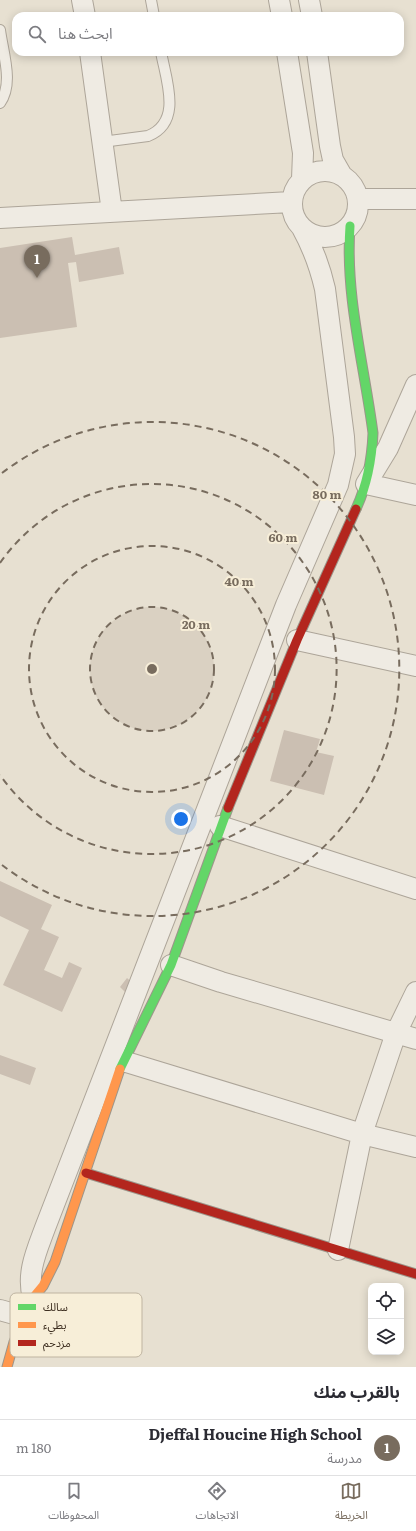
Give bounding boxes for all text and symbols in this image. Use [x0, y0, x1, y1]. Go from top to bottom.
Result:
search box [12, 12, 404, 56]
text: ابحث هنا [58, 21, 113, 44]
icon: search [26, 23, 48, 45]
pin: 1 [24, 245, 50, 278]
text: 80 m [313, 485, 341, 503]
text: 60 m [269, 528, 297, 546]
text: 40 m [225, 572, 254, 590]
text: 20 m [182, 615, 210, 633]
centre of rings [145, 662, 159, 676]
your location [171, 809, 191, 829]
map controls [368, 1283, 404, 1355]
button: locate [368, 1283, 404, 1319]
legend [10, 1293, 142, 1357]
text: سالك [43, 1298, 68, 1314]
text: بطيء [43, 1316, 66, 1335]
button: layers [368, 1319, 404, 1355]
text: مزدحم [43, 1334, 71, 1352]
text: بالقرب منك [314, 1378, 400, 1403]
text: Djeffal Houcine High School [148, 1422, 362, 1445]
text: 180 m [16, 1438, 51, 1457]
text: 1 [384, 1438, 390, 1457]
text: مدرسة [327, 1448, 362, 1467]
tab: المحفوظات [48, 1480, 99, 1527]
tab: الاتجاهات [196, 1480, 239, 1527]
tab: الخريطة [335, 1480, 368, 1527]

